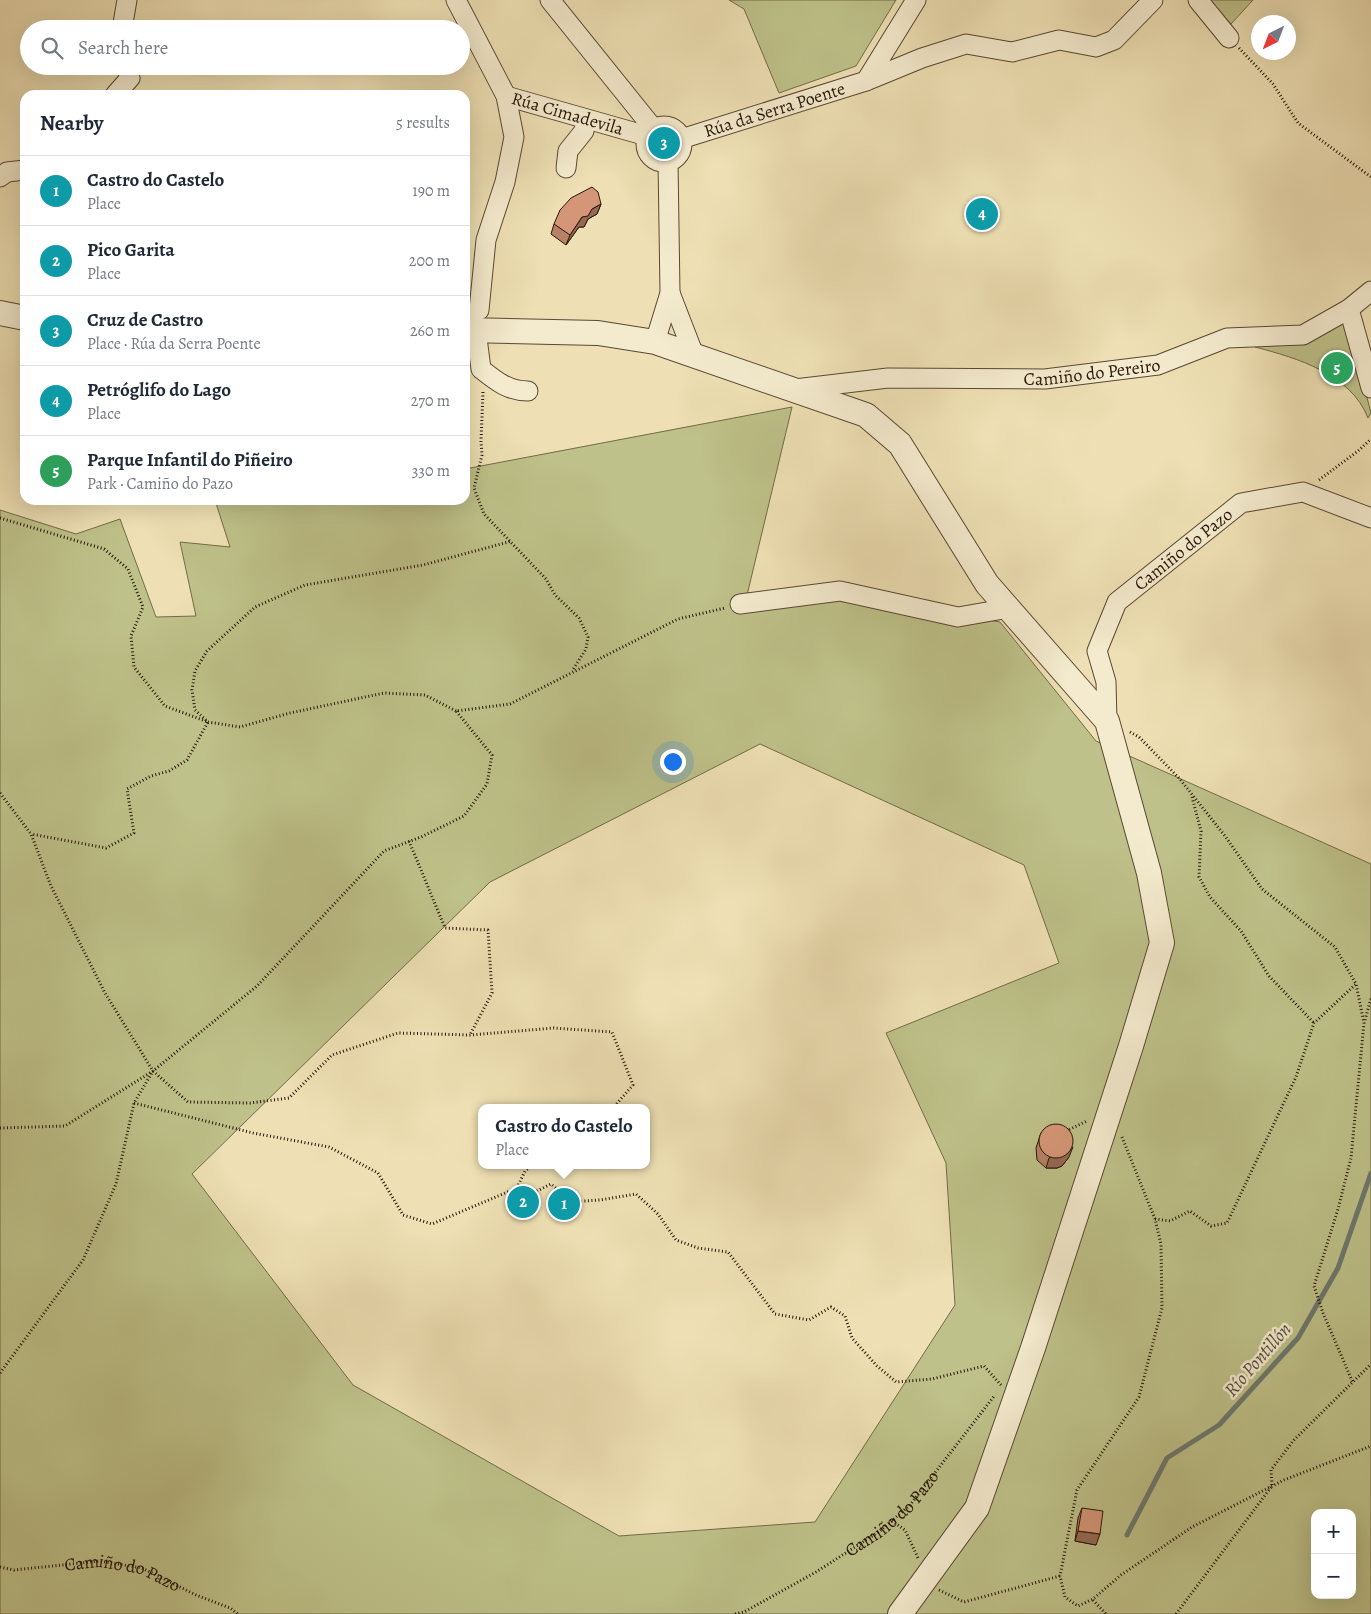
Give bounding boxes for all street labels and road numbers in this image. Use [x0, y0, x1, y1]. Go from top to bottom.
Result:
street label: Rúa da Serra Poente [701, 76, 848, 143]
street label: Rúa Cimadevila [509, 86, 627, 141]
street label: Camiño do Pereiro [1024, 353, 1162, 391]
street label: Camiño do Pazo [1129, 502, 1238, 596]
street label: Camiño do Pazo [840, 1465, 944, 1562]
street label: Camiño do Pazo [63, 1549, 185, 1597]

